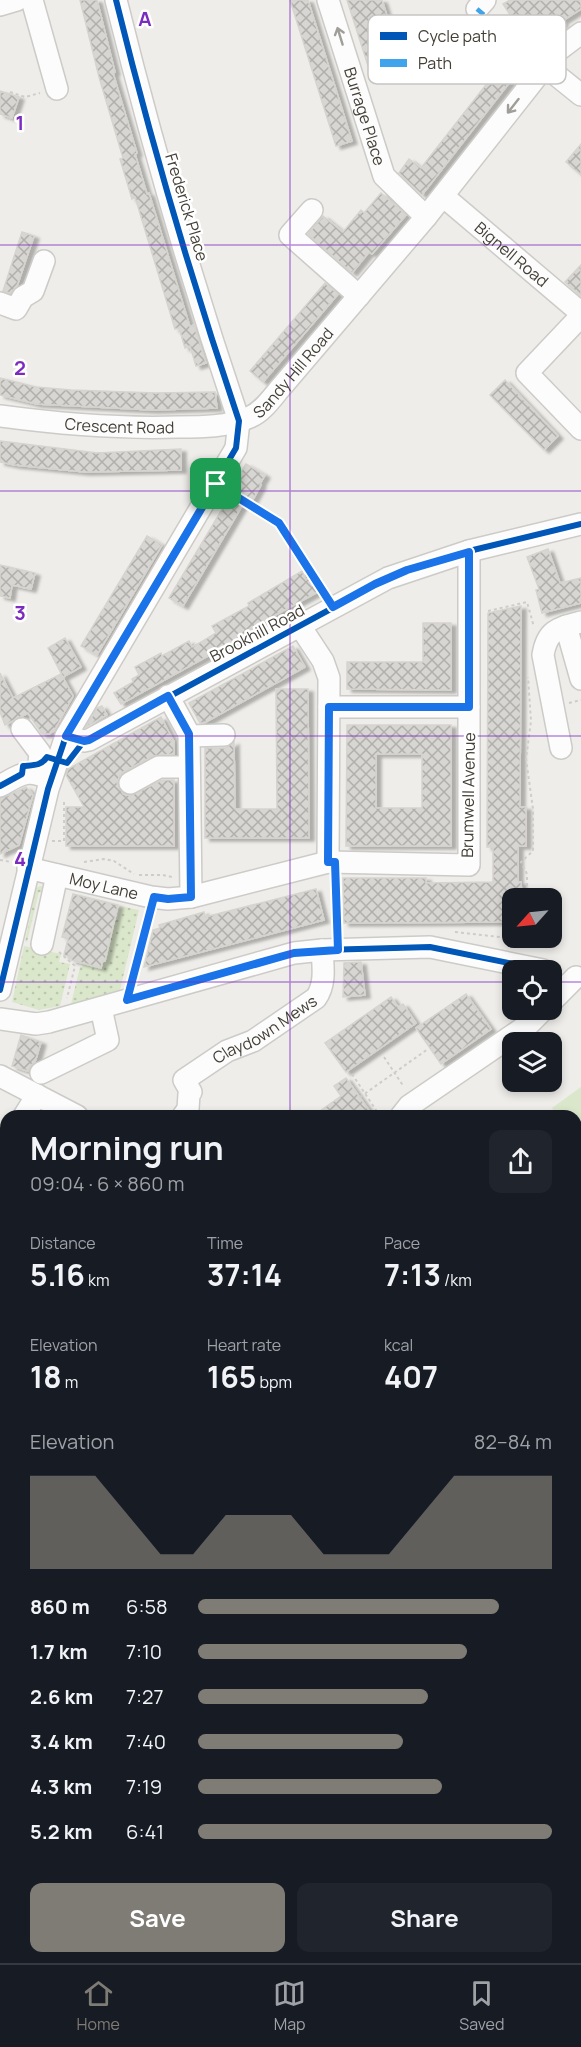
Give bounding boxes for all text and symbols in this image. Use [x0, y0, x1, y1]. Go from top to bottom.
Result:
text: A [138, 5, 152, 32]
legend [368, 15, 566, 84]
text: Cycle path [418, 25, 497, 47]
one-way arrow [333, 27, 344, 46]
text: Path [418, 52, 452, 74]
street label: Burrage Place [339, 64, 391, 168]
one-way arrow [507, 98, 519, 114]
text: 1 [16, 109, 24, 136]
street label: Frederick Place [160, 150, 214, 264]
street label: Bignell Road [470, 217, 553, 292]
street label: Sandy Hill Road [248, 323, 338, 423]
text: 2 [14, 354, 26, 381]
street label: Crescent Road [64, 412, 174, 438]
pin [190, 458, 241, 509]
icon: arrive [199, 467, 232, 500]
text: 3 [14, 599, 26, 626]
street label: Brookhill Road [206, 599, 308, 667]
street label: Brumwell Avenue [456, 732, 480, 858]
text: 4 [14, 845, 26, 872]
street label: Moy Lane [67, 867, 141, 905]
north arrow [502, 888, 562, 948]
map controls [502, 888, 562, 1092]
button: locate [502, 960, 562, 1020]
street label: Claydown Mews [208, 990, 321, 1069]
button: layers [502, 1032, 562, 1092]
text: Morning run [30, 1125, 224, 1170]
button: share [489, 1130, 552, 1193]
text: 09:04 · 6 × 860 m [30, 1170, 184, 1197]
text: Distance [30, 1232, 96, 1254]
text: Time [207, 1232, 243, 1254]
text: Pace [384, 1232, 420, 1254]
text: 5.16 [30, 1254, 85, 1295]
text: 37:14 [207, 1254, 282, 1295]
text: 7:13 [384, 1254, 441, 1295]
text: km [85, 1269, 110, 1291]
text: /km [441, 1269, 472, 1291]
text: Elevation [30, 1334, 98, 1356]
text: Heart rate [207, 1334, 281, 1356]
text: kcal [384, 1334, 413, 1356]
text: 18 [30, 1356, 62, 1397]
text: 165 [207, 1356, 256, 1397]
text: 407 [384, 1356, 438, 1397]
text: m [62, 1371, 78, 1393]
text: bpm [256, 1371, 292, 1393]
text: Elevation [30, 1428, 114, 1455]
text: 82–84 m [474, 1428, 552, 1455]
text: 860 m [30, 1593, 90, 1620]
text: 6:58 [126, 1593, 168, 1620]
text: 1.7 km [30, 1638, 87, 1665]
text: 7:10 [126, 1638, 162, 1665]
text: 2.6 km [30, 1683, 93, 1710]
text: 7:27 [126, 1683, 163, 1710]
text: 3.4 km [30, 1728, 93, 1755]
text: 7:40 [126, 1728, 166, 1755]
text: 4.3 km [30, 1773, 92, 1800]
text: 7:19 [126, 1773, 162, 1800]
text: 5.2 km [30, 1818, 92, 1845]
text: 6:41 [126, 1818, 164, 1845]
button: Save [30, 1883, 285, 1952]
button: Share [297, 1883, 552, 1952]
tab: Home [77, 1977, 120, 2035]
tab: Map [273, 1977, 306, 2035]
tab: Saved [459, 1977, 504, 2035]

